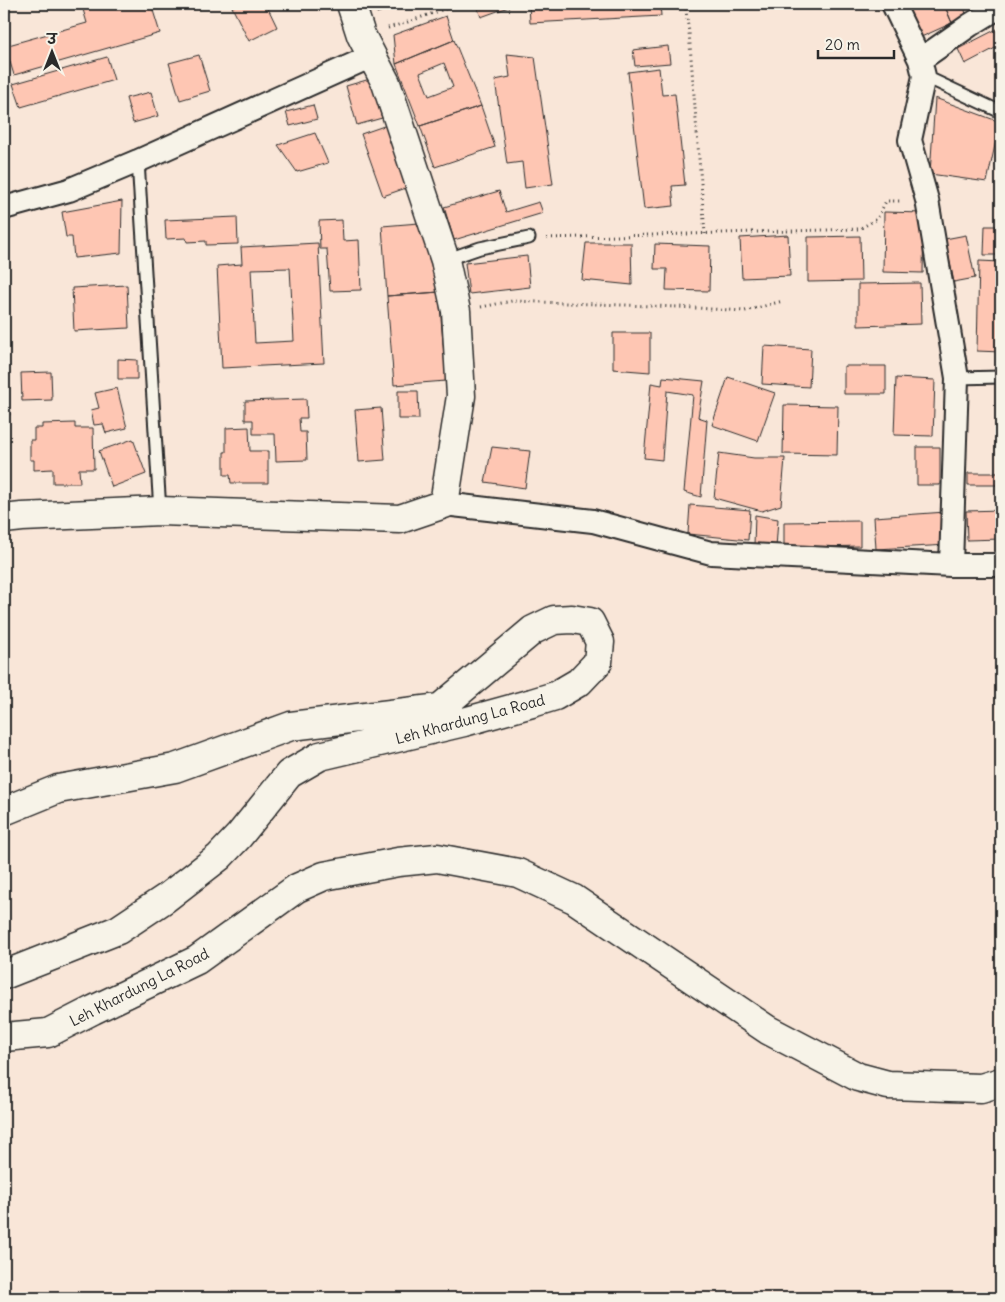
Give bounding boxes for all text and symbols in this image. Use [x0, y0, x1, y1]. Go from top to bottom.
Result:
north arrow [28, 28, 78, 78]
scale bar [818, 28, 894, 60]
text: उ [45, 30, 58, 48]
text: 20 m [825, 35, 860, 54]
street label: Leh Khardung La Road [393, 690, 547, 748]
street label: Leh Khardung La Road [66, 943, 212, 1030]

